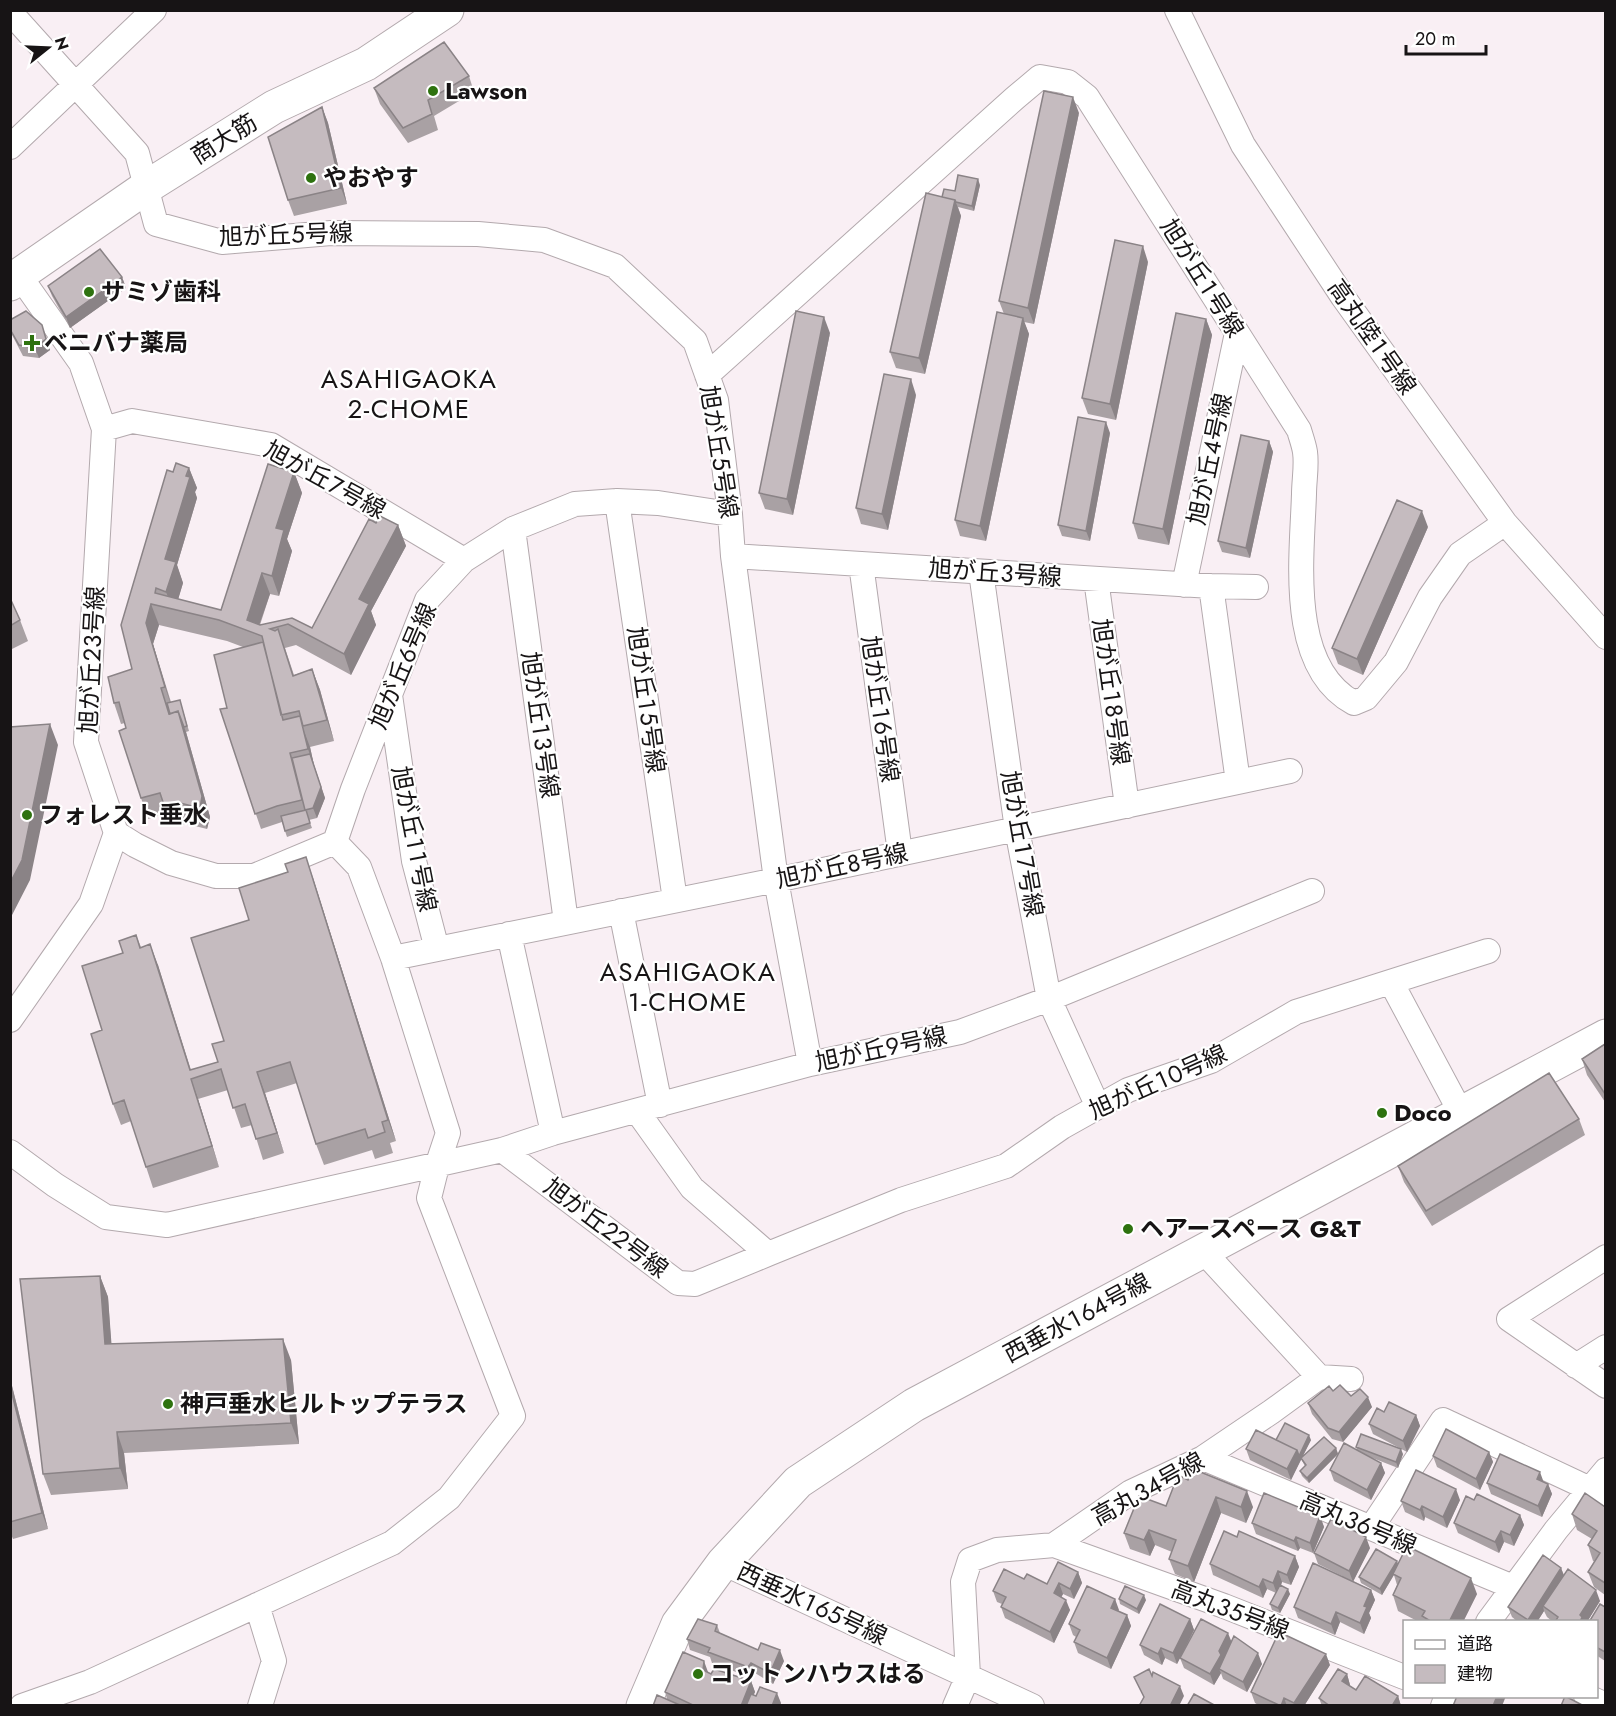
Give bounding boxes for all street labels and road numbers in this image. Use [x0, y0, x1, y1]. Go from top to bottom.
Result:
street label: 商大筋 [184, 105, 264, 172]
street label: 旭が丘１号線 [1152, 212, 1253, 344]
street label: 旭が丘５号線 [218, 215, 354, 254]
street label: 高丸陸１号線 [1320, 272, 1425, 402]
street label: 旭が丘５号線 [692, 383, 747, 521]
street label: 旭が丘４号線 [1178, 390, 1241, 528]
street label: 旭が丘７号線 [258, 432, 392, 527]
street label: 旭が丘３号線 [927, 550, 1063, 595]
street label: 旭が丘２３号線 [70, 585, 113, 735]
street label: 旭が丘６号線 [360, 597, 445, 734]
street label: 旭が丘１８号線 [1084, 616, 1139, 768]
street label: 旭が丘１５号線 [619, 624, 674, 776]
street label: 旭が丘１６号線 [853, 633, 908, 785]
street label: 旭が丘１３号線 [513, 649, 568, 801]
street label: 旭が丘１１号線 [383, 763, 446, 915]
street label: 旭が丘１７号線 [992, 768, 1053, 920]
street label: 旭が丘８号線 [773, 834, 911, 897]
street label: 旭が丘９号線 [812, 1017, 950, 1080]
street label: 旭が丘１０号線 [1083, 1035, 1232, 1128]
street label: 旭が丘２２号線 [537, 1169, 676, 1286]
street label: 西垂水１６４号線 [997, 1264, 1156, 1371]
street label: 高丸３４号線 [1085, 1443, 1210, 1534]
street label: 高丸３６号線 [1294, 1482, 1422, 1563]
street label: 西垂水１６５号線 [732, 1554, 893, 1654]
street label: 高丸３５号線 [1166, 1571, 1294, 1648]

